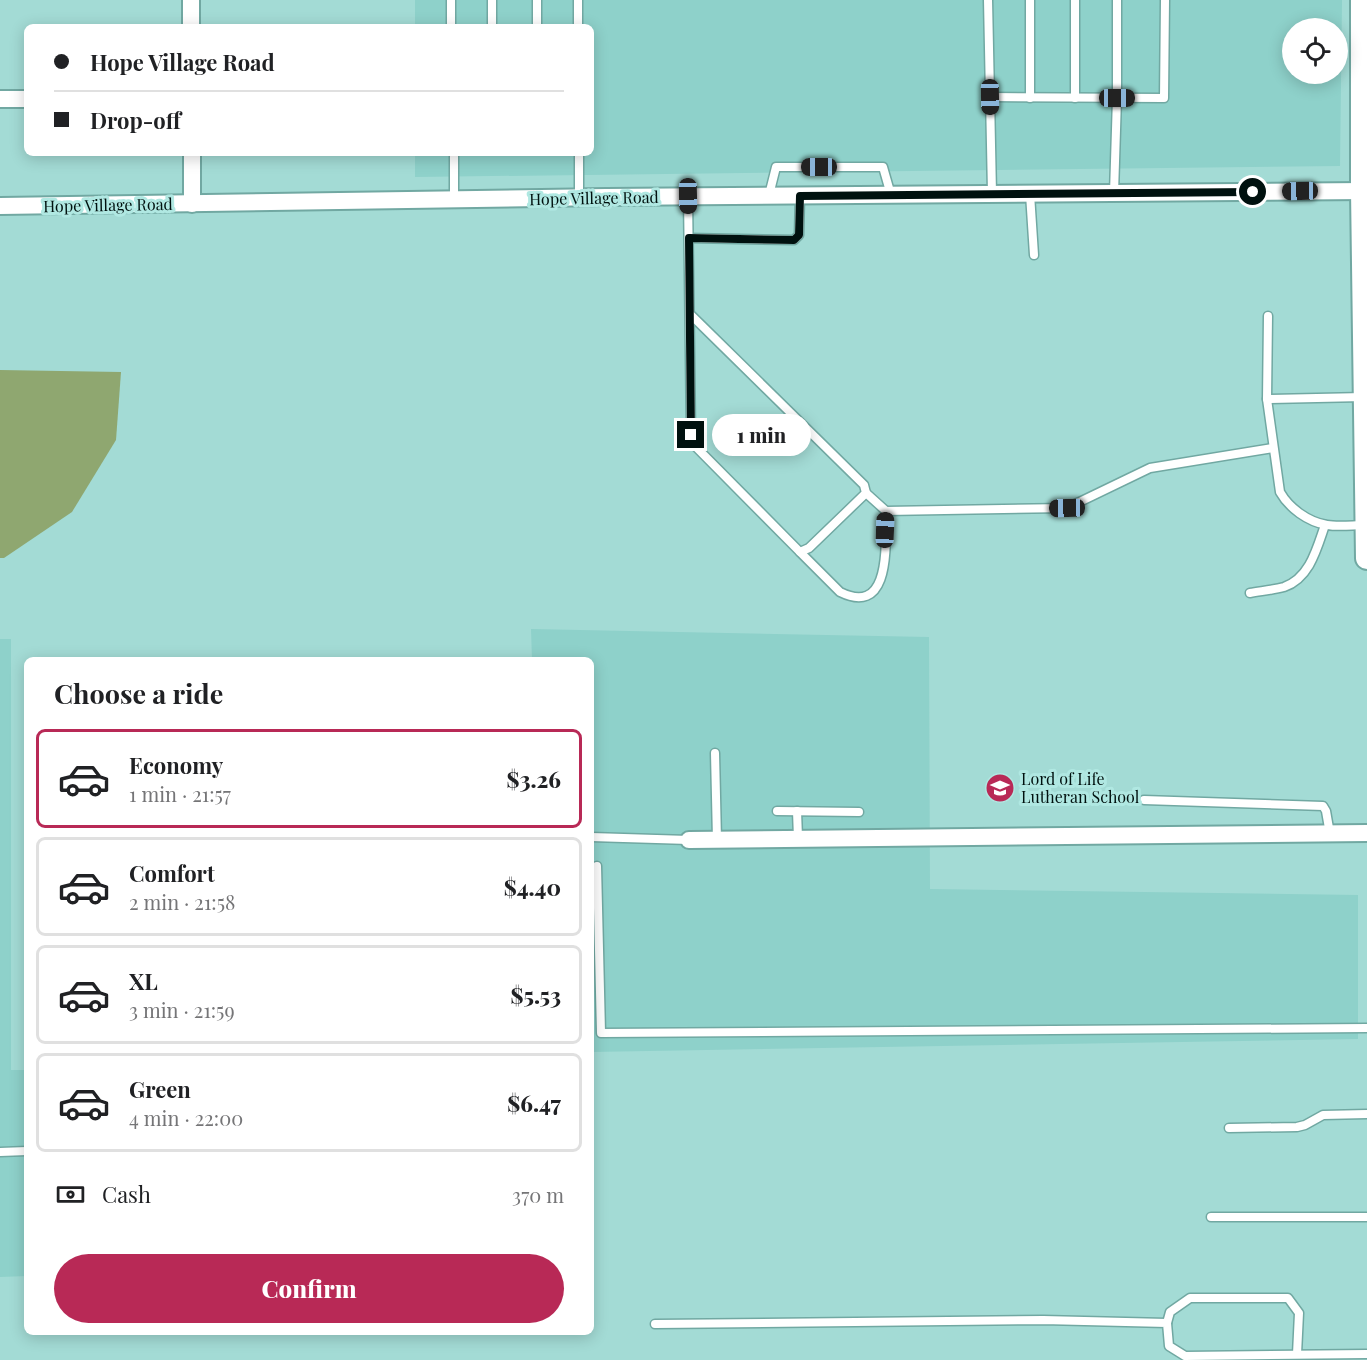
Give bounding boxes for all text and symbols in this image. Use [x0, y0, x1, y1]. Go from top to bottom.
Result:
map controls [1282, 18, 1348, 84]
button: locate [1282, 18, 1348, 84]
text: Hope Village Road [90, 47, 275, 77]
car [981, 79, 999, 115]
car [1099, 89, 1135, 107]
text: Drop-off [90, 105, 181, 135]
car [801, 158, 837, 176]
car [679, 178, 697, 214]
route start [1239, 178, 1266, 205]
car [1282, 182, 1318, 200]
street label: Hope Village Road [529, 186, 659, 209]
street label: Hope Village Road [43, 193, 173, 216]
callout: 1 min [712, 414, 811, 456]
route end [677, 421, 704, 448]
text: 1 min [737, 421, 786, 448]
car [1049, 499, 1085, 517]
car [875, 512, 895, 548]
text: Choose a ride [54, 675, 223, 711]
text: Economy [129, 750, 223, 780]
icon: car [57, 752, 111, 806]
text: $3.26 [506, 764, 561, 794]
place label: Lord of Life Lutheran School [1021, 768, 1140, 807]
school or university icon: Lord of Life Lutheran School [984, 772, 1016, 804]
text: 1 min · 21:57 [129, 780, 231, 807]
text: Comfort [129, 858, 215, 888]
icon: car [57, 860, 111, 914]
text: $4.40 [504, 872, 561, 902]
text: 2 min · 21:58 [129, 888, 235, 915]
text: XL [129, 966, 158, 996]
icon: car [57, 968, 111, 1022]
text: $5.53 [510, 980, 561, 1010]
text: 3 min · 21:59 [129, 996, 235, 1023]
text: Green [129, 1074, 191, 1104]
icon: car [57, 1076, 111, 1130]
text: $6.47 [507, 1088, 561, 1118]
text: 4 min · 22:00 [129, 1104, 243, 1131]
icon: cash [54, 1178, 87, 1211]
text: Cash [102, 1179, 151, 1209]
text: 370 m [512, 1181, 564, 1208]
button: Confirm [54, 1254, 564, 1323]

